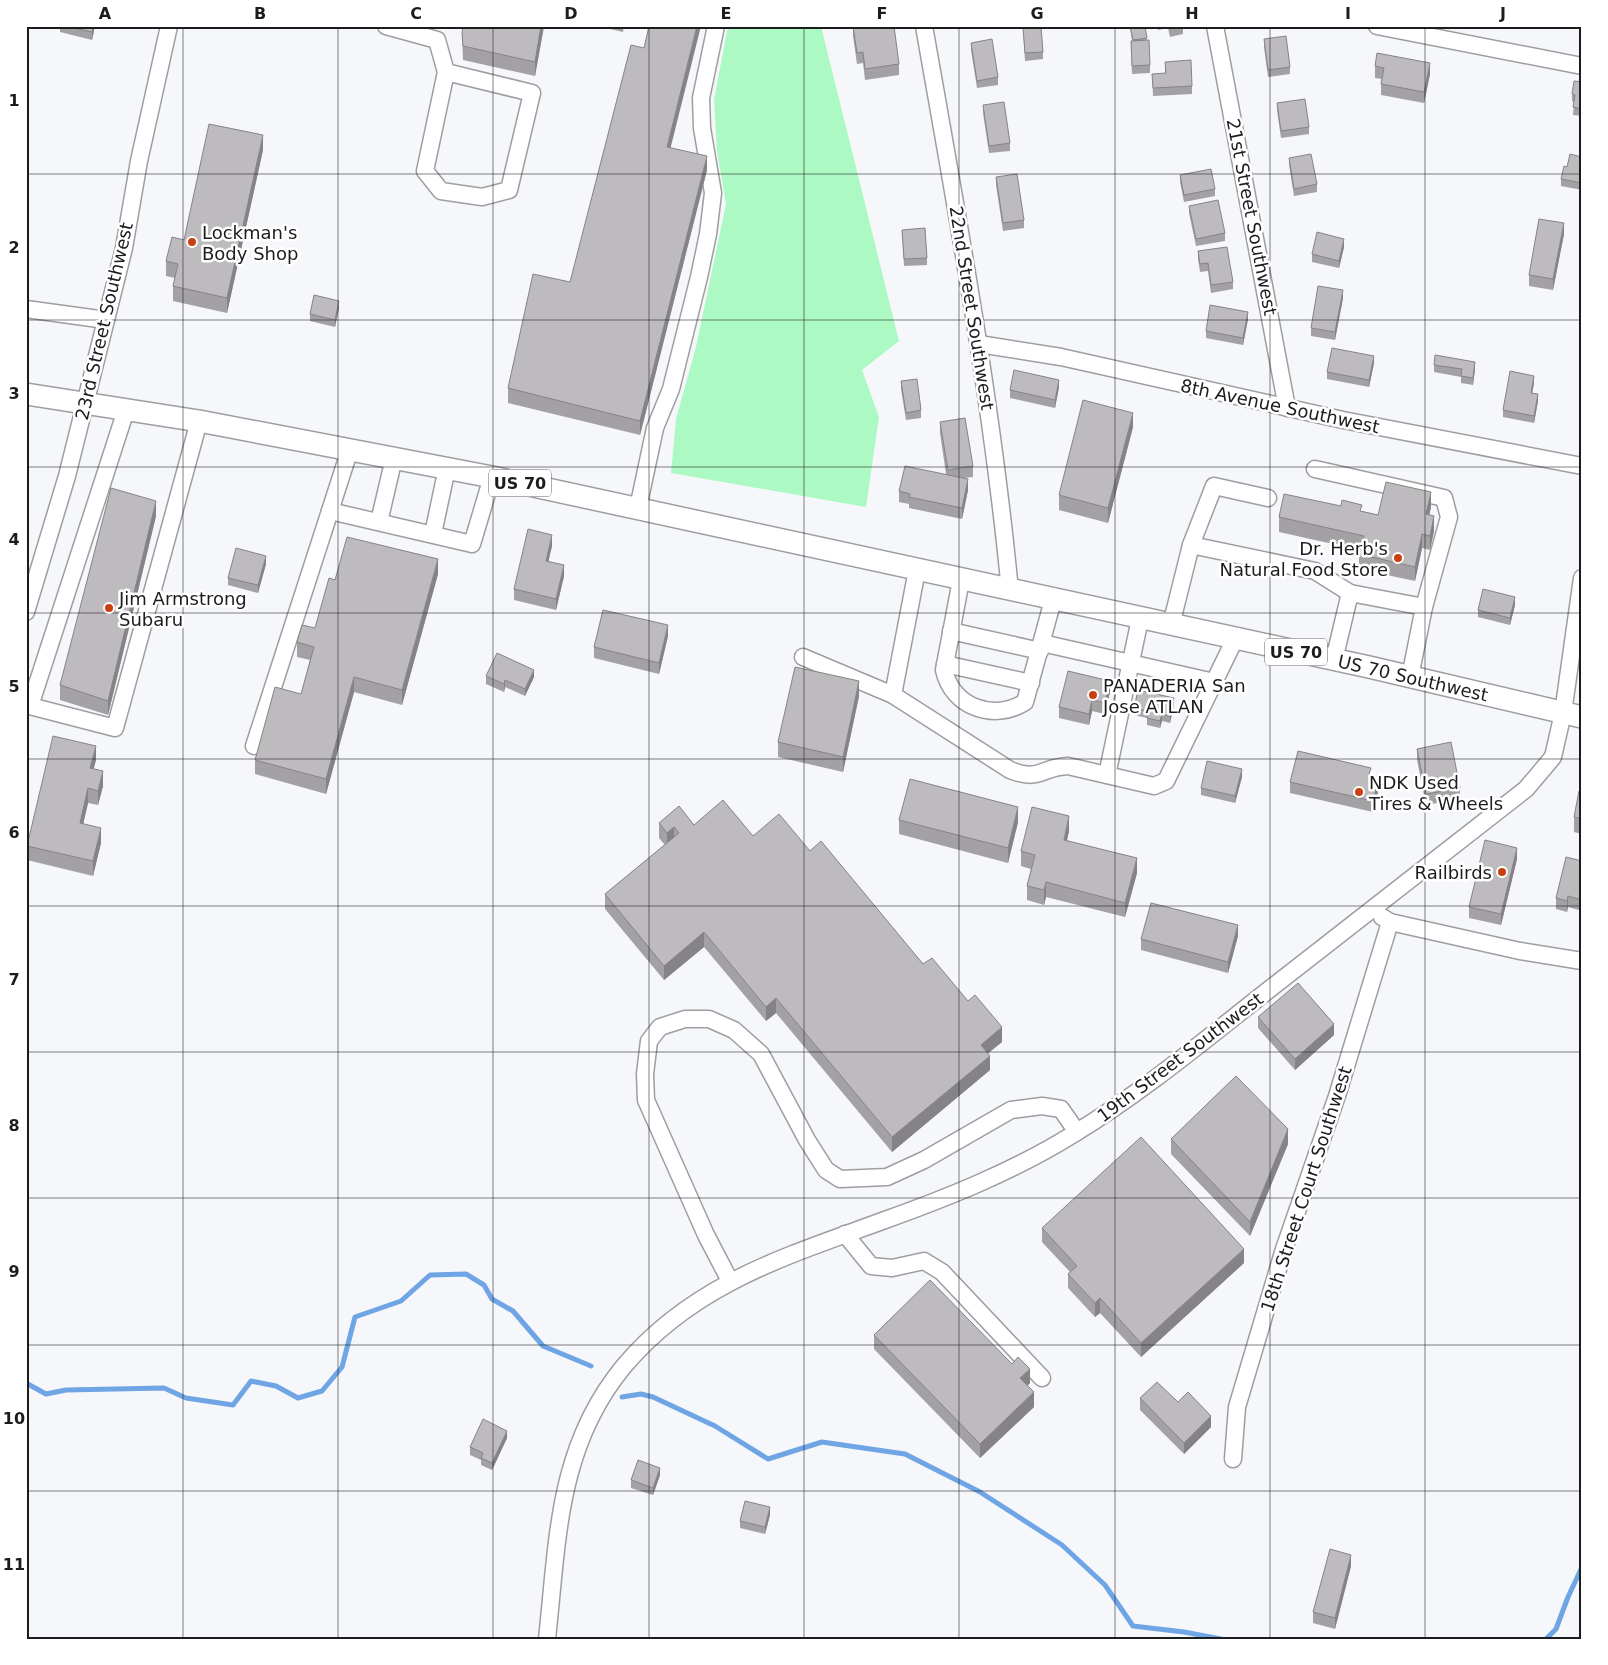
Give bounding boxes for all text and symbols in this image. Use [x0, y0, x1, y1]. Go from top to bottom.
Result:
text: A [99, 4, 112, 23]
text: B [254, 4, 266, 23]
text: C [410, 4, 422, 23]
text: D [564, 4, 578, 23]
text: E [721, 4, 731, 23]
text: F [877, 4, 887, 23]
text: G [1030, 4, 1044, 23]
text: H [1185, 4, 1199, 23]
text: I [1345, 4, 1351, 23]
text: J [1499, 4, 1506, 23]
text: 1 [8, 91, 20, 110]
street label: 21st Street Southwest [1223, 117, 1281, 317]
street label: 22nd Street Southwest [945, 204, 999, 412]
street label: 23rd Street Southwest [71, 220, 137, 422]
place label: Lockman's Body Shop [202, 222, 298, 264]
marker: Lockman's Body Shop [186, 236, 198, 248]
text: 2 [8, 238, 20, 257]
street label: 8th Avenue Southwest [1179, 375, 1381, 437]
text: 3 [8, 384, 20, 403]
road number: US 70 [489, 469, 551, 496]
text: 4 [8, 530, 20, 549]
place label: Dr. Herb's Natural Food Store [1219, 538, 1388, 580]
marker: Dr. Herb's Natural Food Store [1392, 552, 1404, 564]
place label: Jim Armstrong Subaru [118, 588, 247, 630]
marker: Jim Armstrong Subaru [103, 602, 115, 614]
road number: US 70 [1265, 638, 1327, 666]
street label: US 70 Southwest [1336, 651, 1490, 705]
place label: PANADERIA San Jose ATLAN [1102, 675, 1246, 717]
text: 5 [8, 677, 20, 696]
marker: PANADERIA San Jose ATLAN [1087, 689, 1099, 701]
place label: NDK Used Tires & Wheels [1368, 772, 1503, 814]
marker: NDK Used Tires & Wheels [1353, 786, 1365, 798]
text: 6 [8, 823, 20, 842]
place label: Railbirds [1415, 862, 1492, 883]
marker: Railbirds [1496, 866, 1508, 878]
text: 7 [8, 970, 20, 989]
street label: 19th Street Southwest [1093, 988, 1267, 1126]
street label: 18th Street Court Southwest [1256, 1063, 1356, 1315]
text: 8 [8, 1116, 20, 1135]
text: 9 [8, 1262, 20, 1281]
text: 10 [3, 1409, 25, 1428]
text: 11 [3, 1555, 25, 1574]

